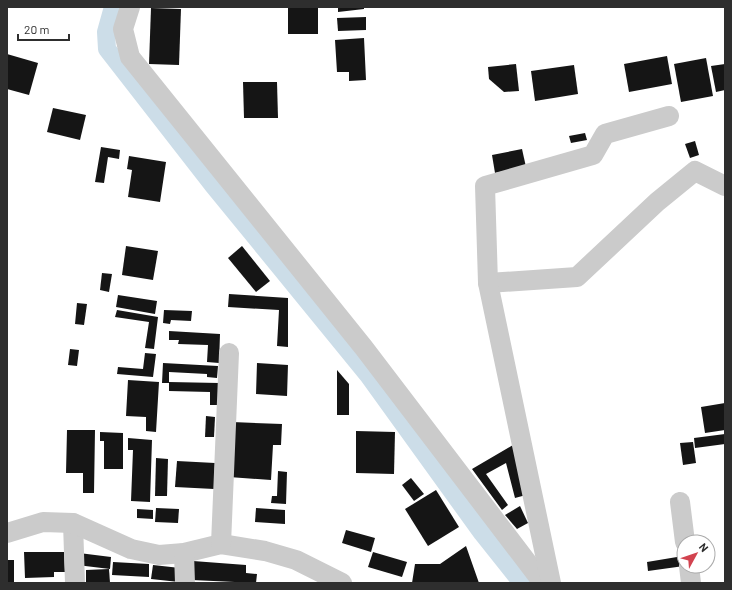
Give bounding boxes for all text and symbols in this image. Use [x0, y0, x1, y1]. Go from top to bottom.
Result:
scale bar [18, 16, 69, 42]
text: 20 m [24, 22, 50, 36]
north arrow [676, 534, 716, 574]
text: N [697, 540, 711, 554]

